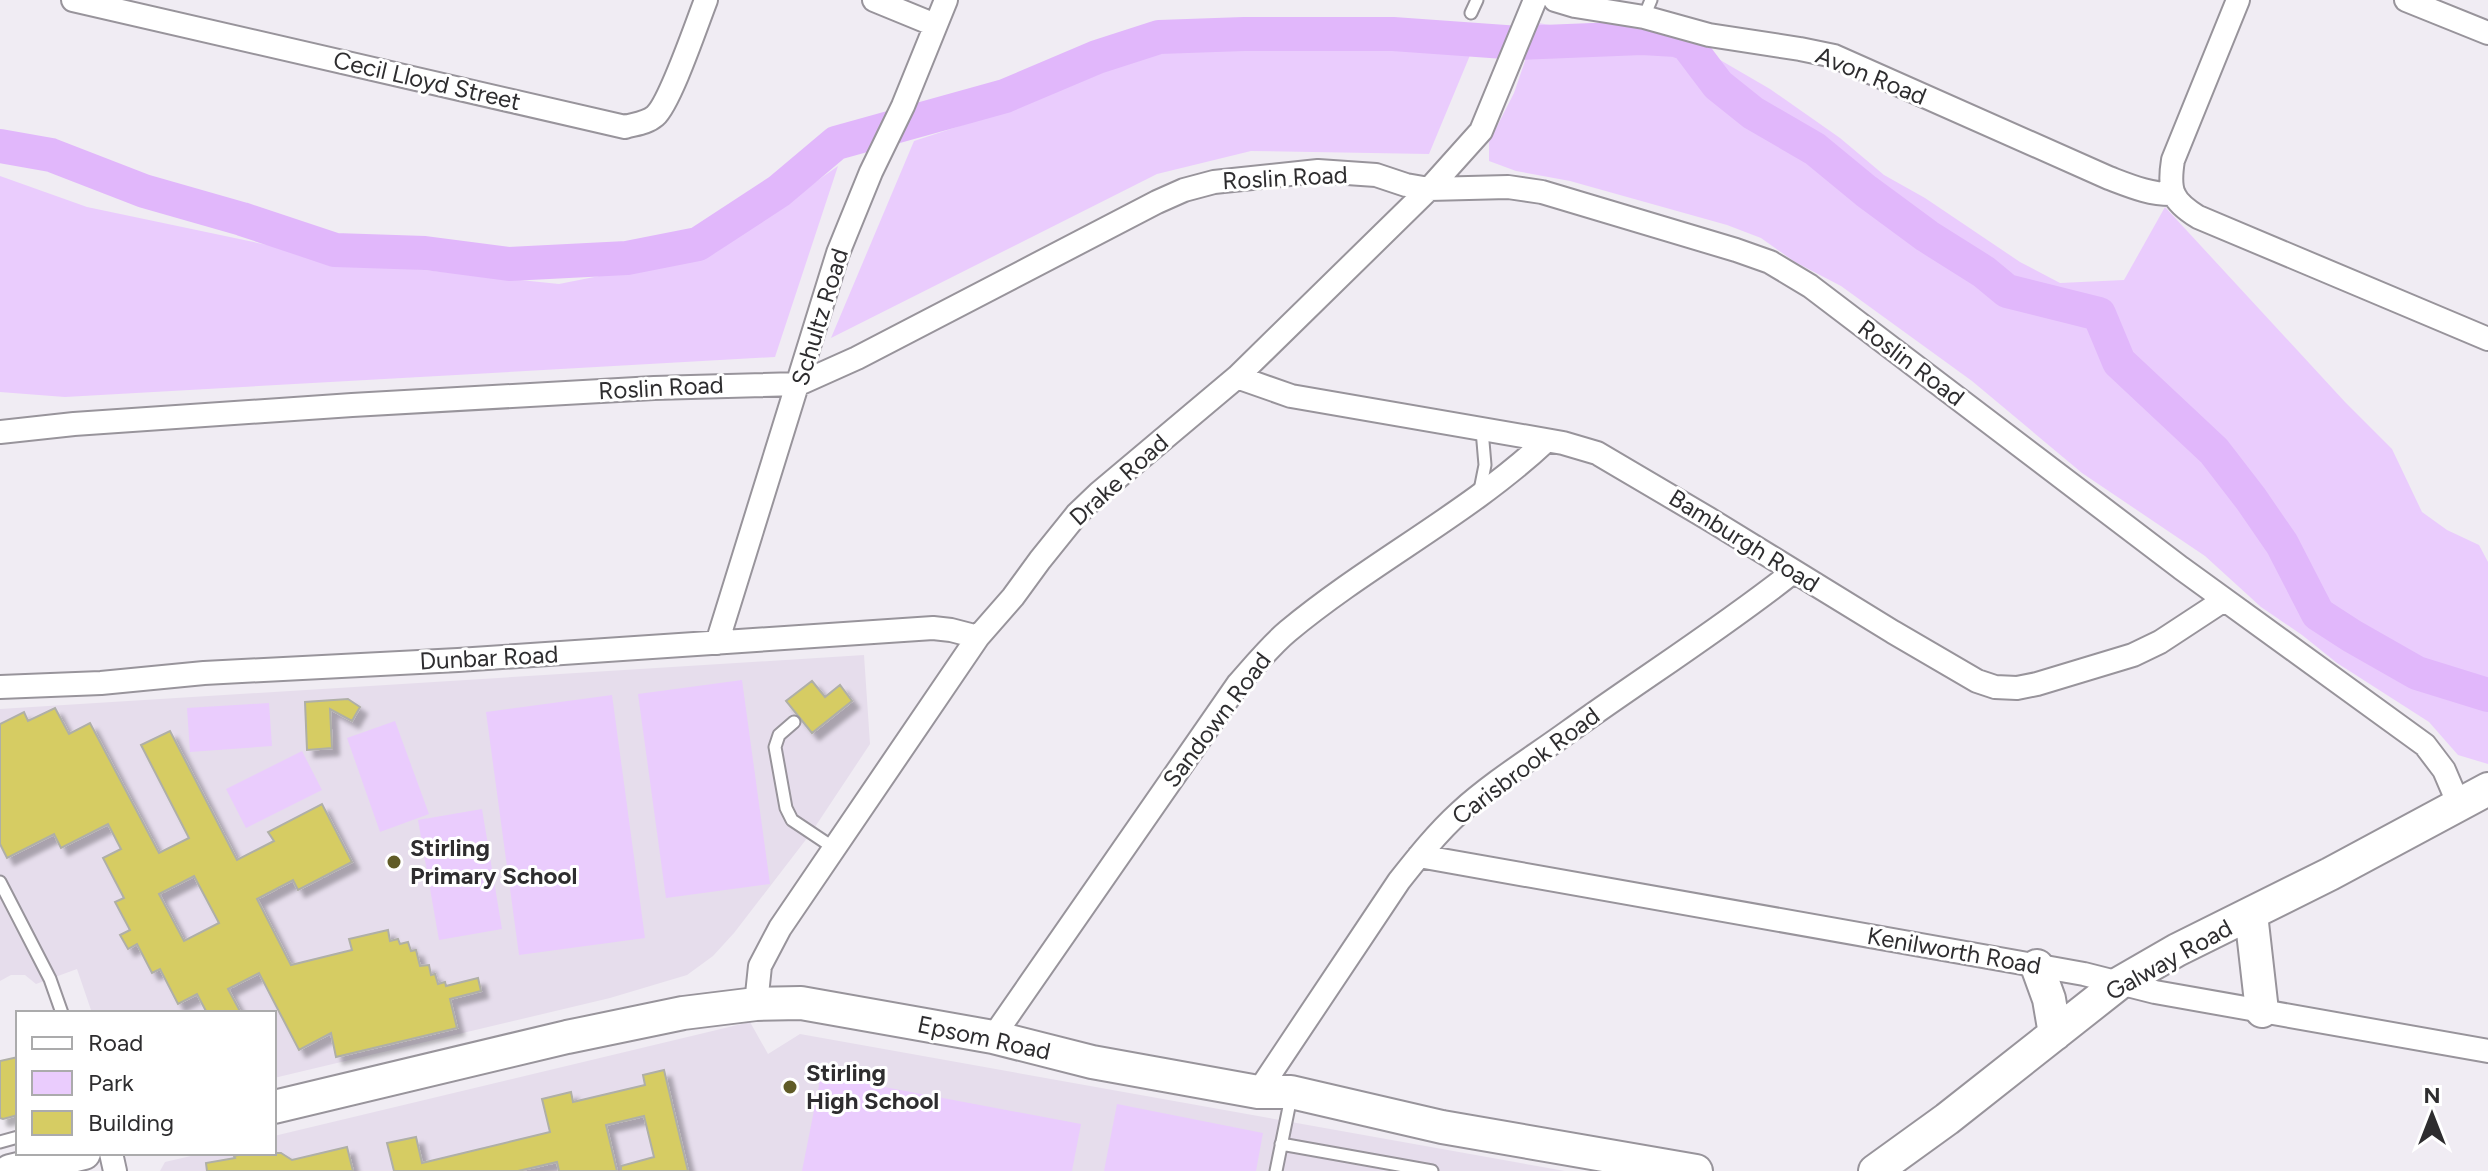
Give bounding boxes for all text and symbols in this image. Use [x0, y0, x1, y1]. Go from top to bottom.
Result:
street label: Avon Road [1812, 40, 1931, 111]
street label: Cecil Lloyd Street [331, 45, 523, 116]
street label: Roslin Road [1222, 160, 1348, 195]
street label: Schultz Road [785, 245, 854, 389]
street label: Roslin Road [1852, 313, 1970, 412]
street label: Roslin Road [598, 370, 724, 405]
street label: Drake Road [1063, 428, 1174, 531]
street label: Bamburgh Road [1664, 483, 1825, 598]
street label: Dunbar Road [419, 639, 559, 676]
street label: Sandown Road [1156, 647, 1277, 793]
street label: Carisbrook Road [1446, 701, 1605, 831]
place label: Stirling Primary School [410, 833, 577, 890]
marker: Stirling Primary School [385, 853, 403, 871]
street label: Galway Road [2100, 913, 2237, 1006]
street label: Kenilworth Road [1865, 921, 2043, 980]
street label: Epsom Road [915, 1009, 1053, 1066]
legend [16, 1011, 276, 1155]
text: Road [88, 1028, 143, 1057]
place label: Stirling High School [806, 1058, 939, 1115]
text: Park [88, 1068, 134, 1097]
north arrow [2392, 1075, 2472, 1155]
marker: Stirling High School [781, 1078, 799, 1096]
text: N [2423, 1082, 2441, 1109]
text: Building [88, 1108, 174, 1137]

